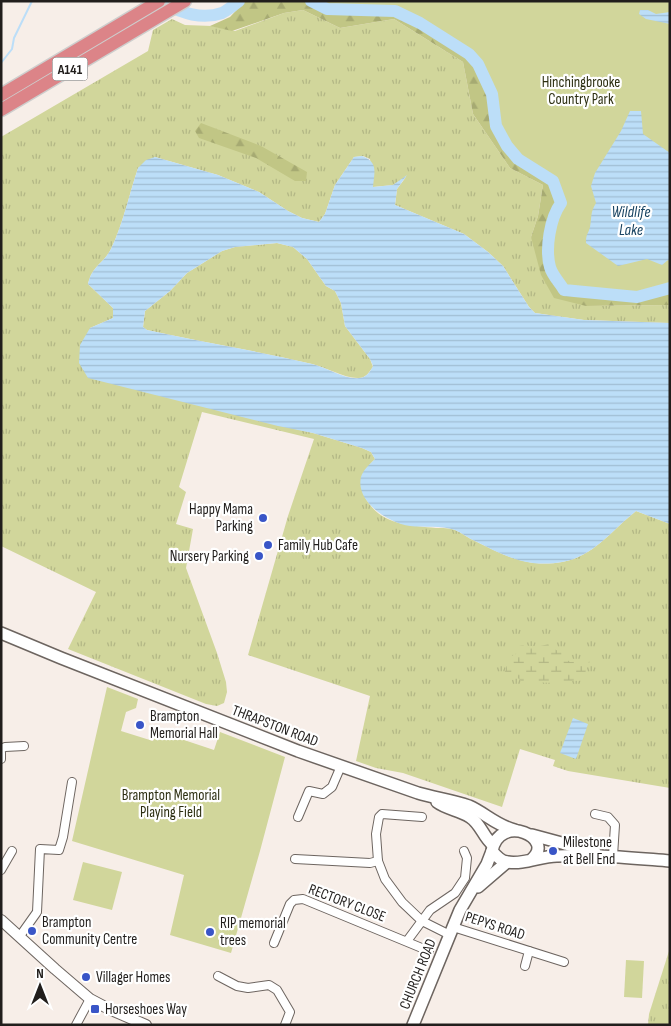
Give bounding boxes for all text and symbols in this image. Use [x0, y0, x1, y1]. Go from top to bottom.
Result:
road number: A141 [52, 58, 88, 80]
park label: Hinchingbrooke Country Park [542, 73, 620, 109]
water label: Wildlife Lake [611, 203, 651, 240]
place label: Happy Mama Parking [189, 500, 253, 536]
marker: Happy Mama Parking [257, 512, 269, 524]
place label: Family Hub Cafe [278, 536, 358, 555]
marker: Family Hub Cafe [262, 539, 274, 551]
place label: Nursery Parking [170, 547, 249, 566]
marker: Nursery Parking [253, 550, 265, 562]
street label: THRAPSTON ROAD [229, 701, 321, 751]
place label: Brampton Memorial Hall [150, 707, 218, 743]
marker: Brampton Memorial Hall [134, 719, 146, 731]
park label: Brampton Memorial Playing Field [122, 786, 220, 822]
place label: Milestone at Bell End [563, 833, 615, 869]
marker: Milestone at Bell End [547, 845, 559, 857]
street label: RECTORY CLOSE [306, 880, 388, 926]
street label: PEPYS ROAD [463, 907, 527, 945]
place label: Brampton Community Centre [42, 913, 137, 949]
place label: RIP memorial trees [220, 914, 286, 950]
marker: Brampton Community Centre [26, 925, 38, 937]
marker: RIP memorial trees [204, 926, 216, 938]
street label: CHURCH ROAD [395, 936, 441, 1012]
north arrow [15, 961, 65, 1011]
text: N [36, 965, 44, 982]
place label: Villager Homes [96, 968, 170, 987]
marker: Villager Homes [80, 971, 92, 983]
place label: Horseshoes Way [105, 1000, 187, 1019]
marker: Horseshoes Way [89, 1003, 101, 1015]

